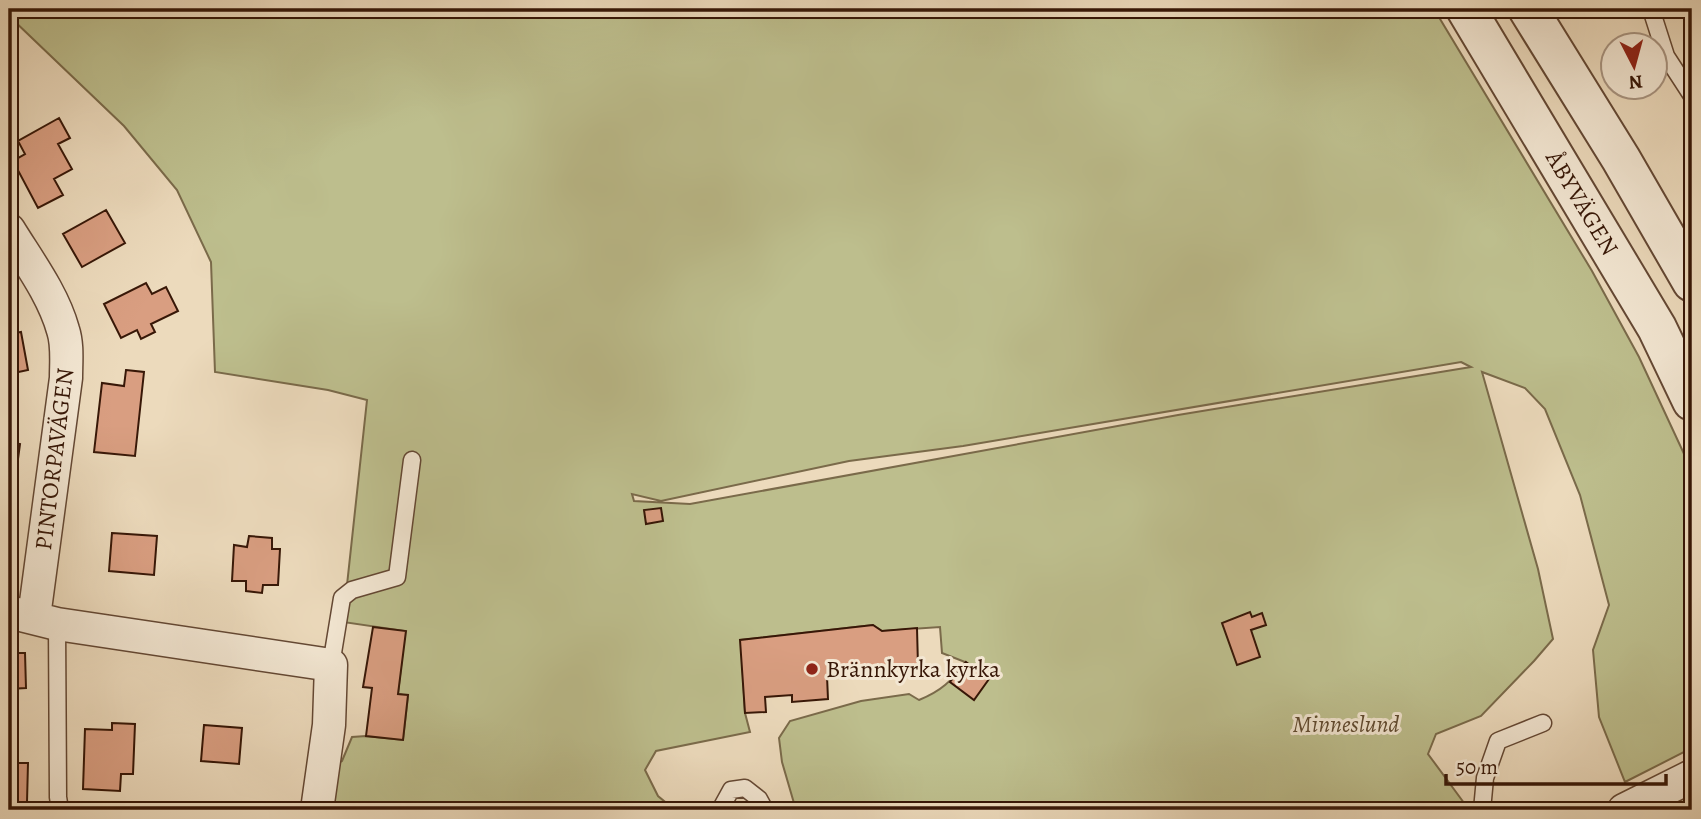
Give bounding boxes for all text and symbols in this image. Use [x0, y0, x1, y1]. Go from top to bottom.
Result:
north arrow [1600, 32, 1670, 102]
text: N [1627, 68, 1644, 96]
street label: ÅBYVÄGEN [1538, 144, 1626, 261]
street label: PINTORPAVÄGEN [27, 366, 81, 552]
place label: Brännkyrka kyrka [826, 653, 1001, 685]
marker: Brännkyrka kyrka [804, 661, 820, 677]
park label: Minneslund [1293, 708, 1399, 740]
scale bar [1446, 742, 1666, 786]
text: 50 m [1456, 753, 1498, 781]

